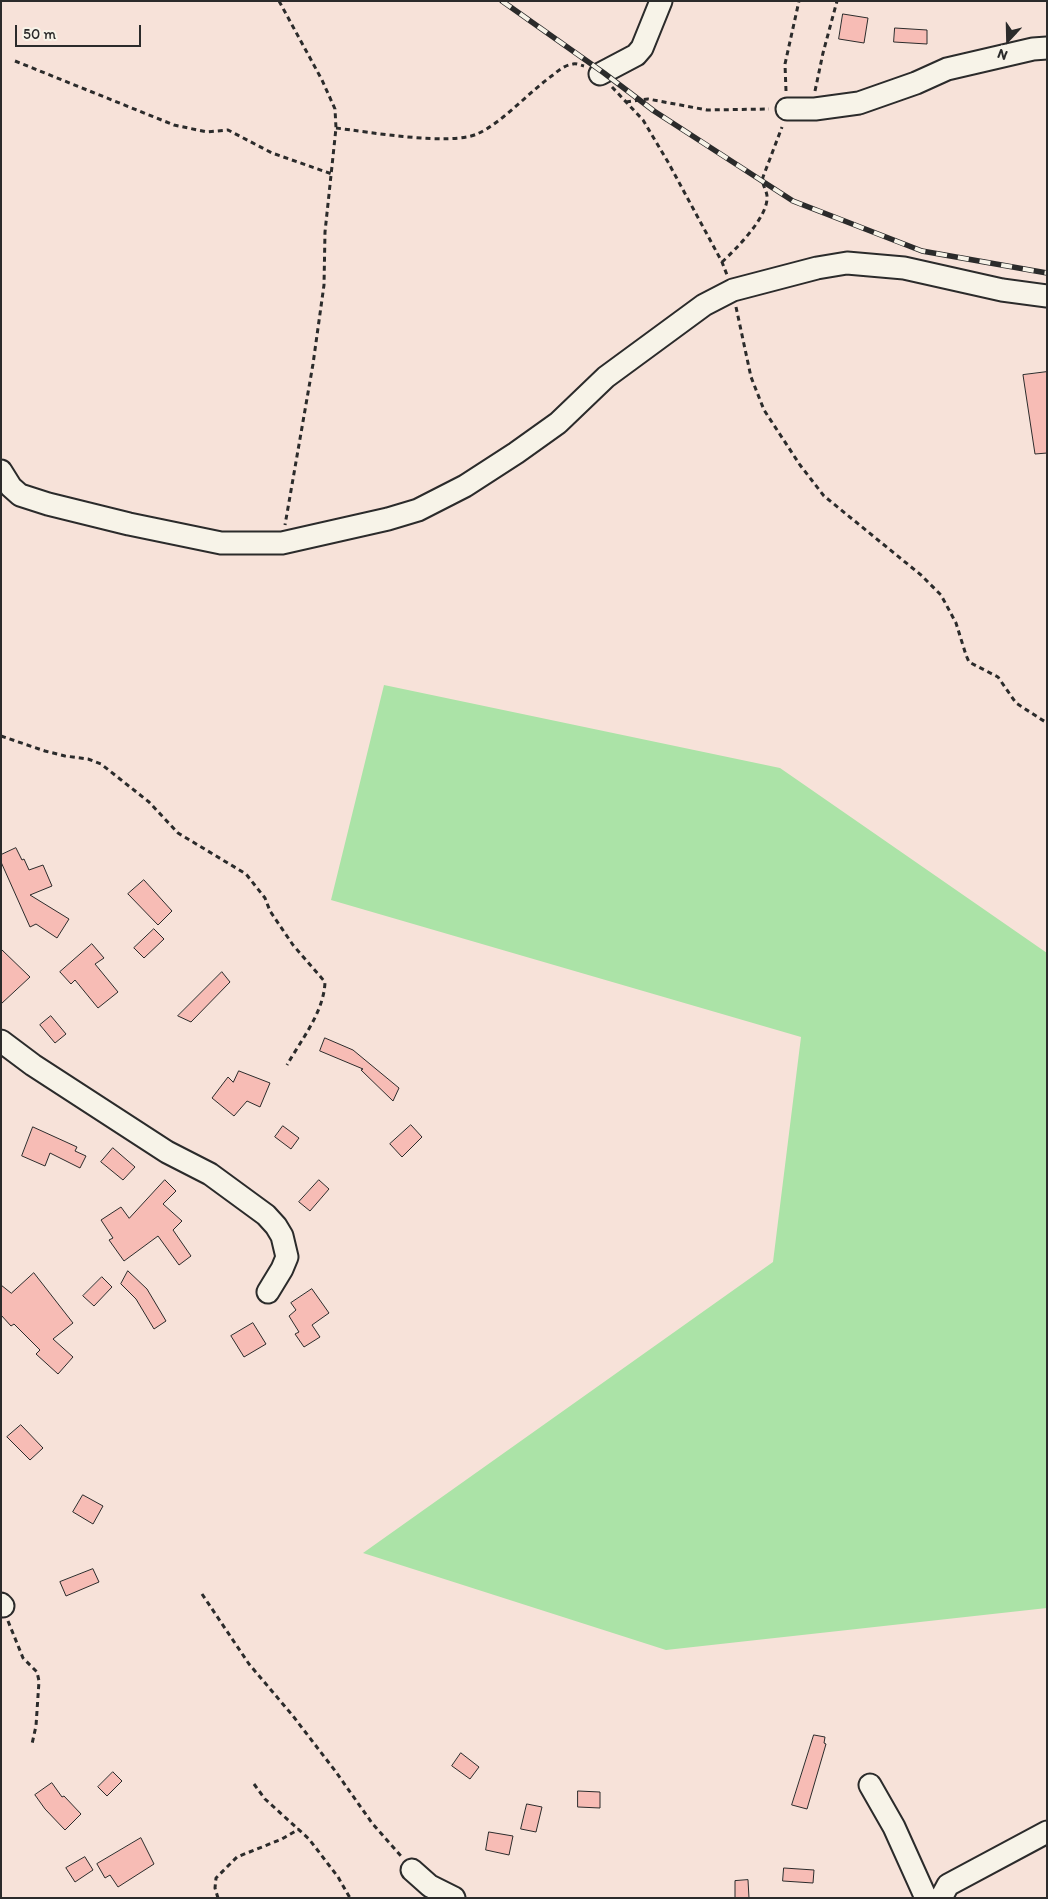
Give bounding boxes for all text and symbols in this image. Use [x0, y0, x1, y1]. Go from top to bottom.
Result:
scale bar [18, 15, 144, 47]
north arrow [983, 15, 1033, 65]
text: 50 m [23, 25, 56, 43]
text: N [995, 45, 1010, 64]

